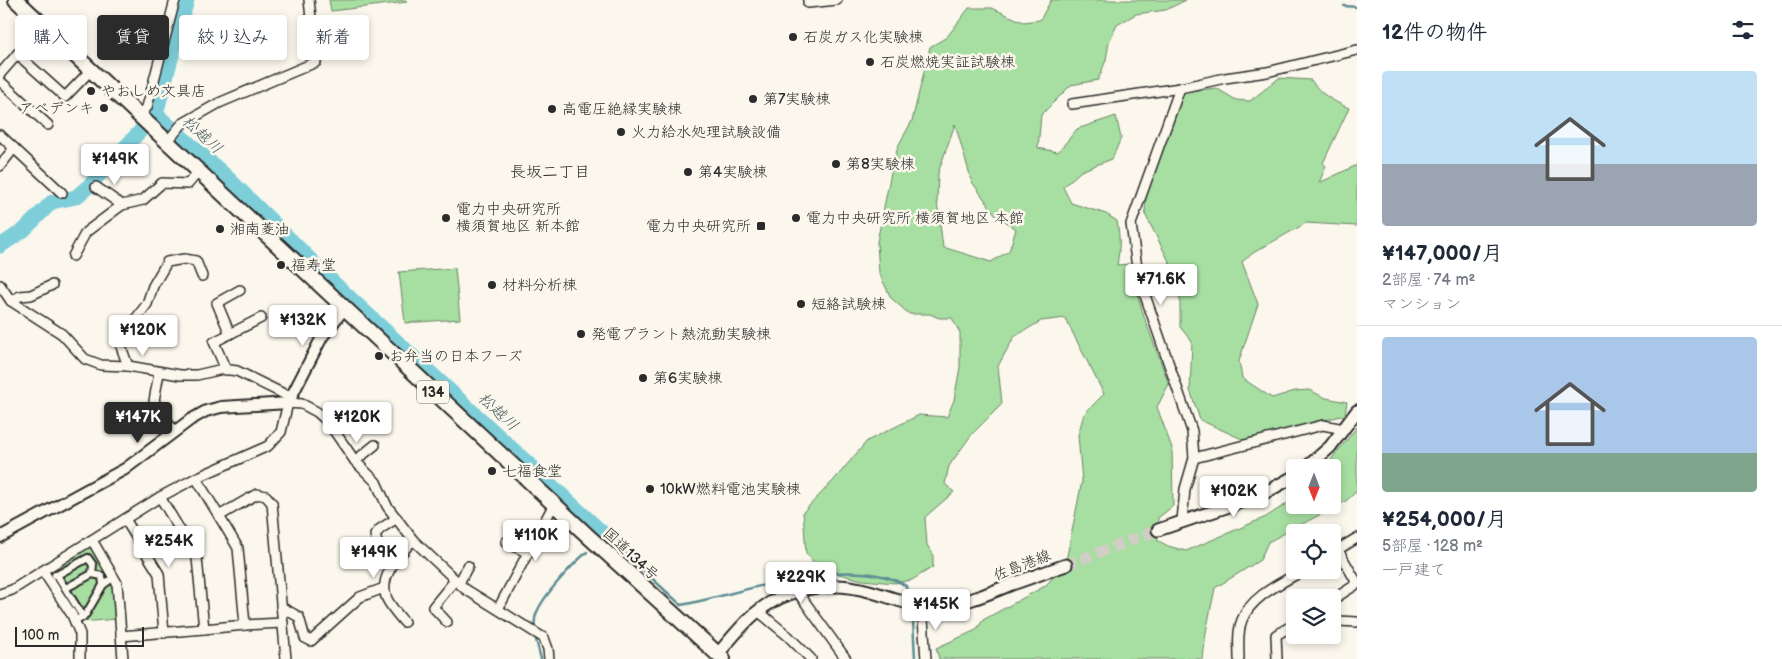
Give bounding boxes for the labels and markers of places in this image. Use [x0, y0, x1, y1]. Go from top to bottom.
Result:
place label: 石炭ガス化実験棟 [803, 28, 923, 47]
marker: 石炭ガス化実験棟 [787, 31, 799, 43]
place label: 石炭燃焼実証試験棟 [880, 53, 1015, 72]
marker: 石炭燃焼実証試験棟 [864, 56, 876, 68]
place label: やおしめ文具店 [101, 82, 206, 101]
marker: やおしめ文具店 [85, 85, 97, 97]
place label: 第7実験棟 [763, 90, 830, 109]
marker: 第7実験棟 [747, 93, 759, 105]
place label: アベデンキ [19, 99, 94, 118]
place label: 高電圧絶縁実験棟 [562, 100, 682, 119]
marker: アベデンキ [98, 102, 110, 114]
marker: 高電圧絶縁実験棟 [546, 103, 558, 115]
place label: 火力給水処理試験設備 [631, 123, 781, 142]
marker: 火力給水処理試験設備 [615, 126, 627, 138]
pin: ¥149K [80, 144, 150, 186]
place label: 第8実験棟 [846, 155, 915, 174]
marker: 第8実験棟 [830, 158, 842, 170]
place label: 第4実験棟 [698, 163, 767, 182]
marker: 第4実験棟 [682, 166, 694, 178]
place label: 電力中央研究所 横須賀地区 新本館 [456, 200, 580, 236]
place label: 電力中央研究所 横須賀地区 本館 [806, 209, 1024, 228]
marker: 電力中央研究所 横須賀地区 新本館 [440, 212, 452, 224]
marker: 電力中央研究所 横須賀地区 本館 [790, 212, 802, 224]
place label: 電力中央研究所 [646, 217, 751, 236]
place label: 湘南菱油 [230, 220, 290, 239]
marker: 電力中央研究所 [755, 220, 767, 232]
marker: 湘南菱油 [214, 223, 226, 235]
place label: 福寿堂 [291, 256, 336, 275]
marker: 福寿堂 [275, 259, 287, 271]
pin: ¥71.6K [1120, 264, 1202, 306]
place label: 材料分析棟 [502, 276, 577, 295]
marker: 材料分析棟 [486, 279, 498, 291]
place label: 短絡試験棟 [811, 295, 886, 314]
marker: 短絡試験棟 [795, 298, 807, 310]
pin: ¥132K [268, 304, 338, 347]
pin: ¥120K [108, 314, 178, 357]
place label: 発電プラント熱流動実験棟 [591, 325, 771, 344]
marker: 発電プラント熱流動実験棟 [575, 328, 587, 340]
place label: お弁当の日本フーズ [389, 347, 523, 366]
marker: お弁当の日本フーズ [373, 350, 385, 362]
place label: 第6実験棟 [653, 369, 722, 388]
marker: 第6実験棟 [637, 372, 649, 384]
pin: ¥147K [103, 402, 173, 444]
pin: ¥120K [322, 402, 392, 444]
place label: 七福食堂 [502, 462, 562, 481]
marker: 七福食堂 [486, 465, 498, 477]
pin: ¥102K [1199, 476, 1269, 518]
place label: 10kW燃料電池実験棟 [660, 480, 801, 499]
marker: 10kW燃料電池実験棟 [644, 483, 656, 495]
pin: ¥110K [501, 520, 571, 562]
pin: ¥254K [134, 526, 204, 568]
pin: ¥149K [339, 536, 409, 579]
pin: ¥229K [766, 562, 836, 604]
pin: ¥145K [901, 588, 971, 631]

